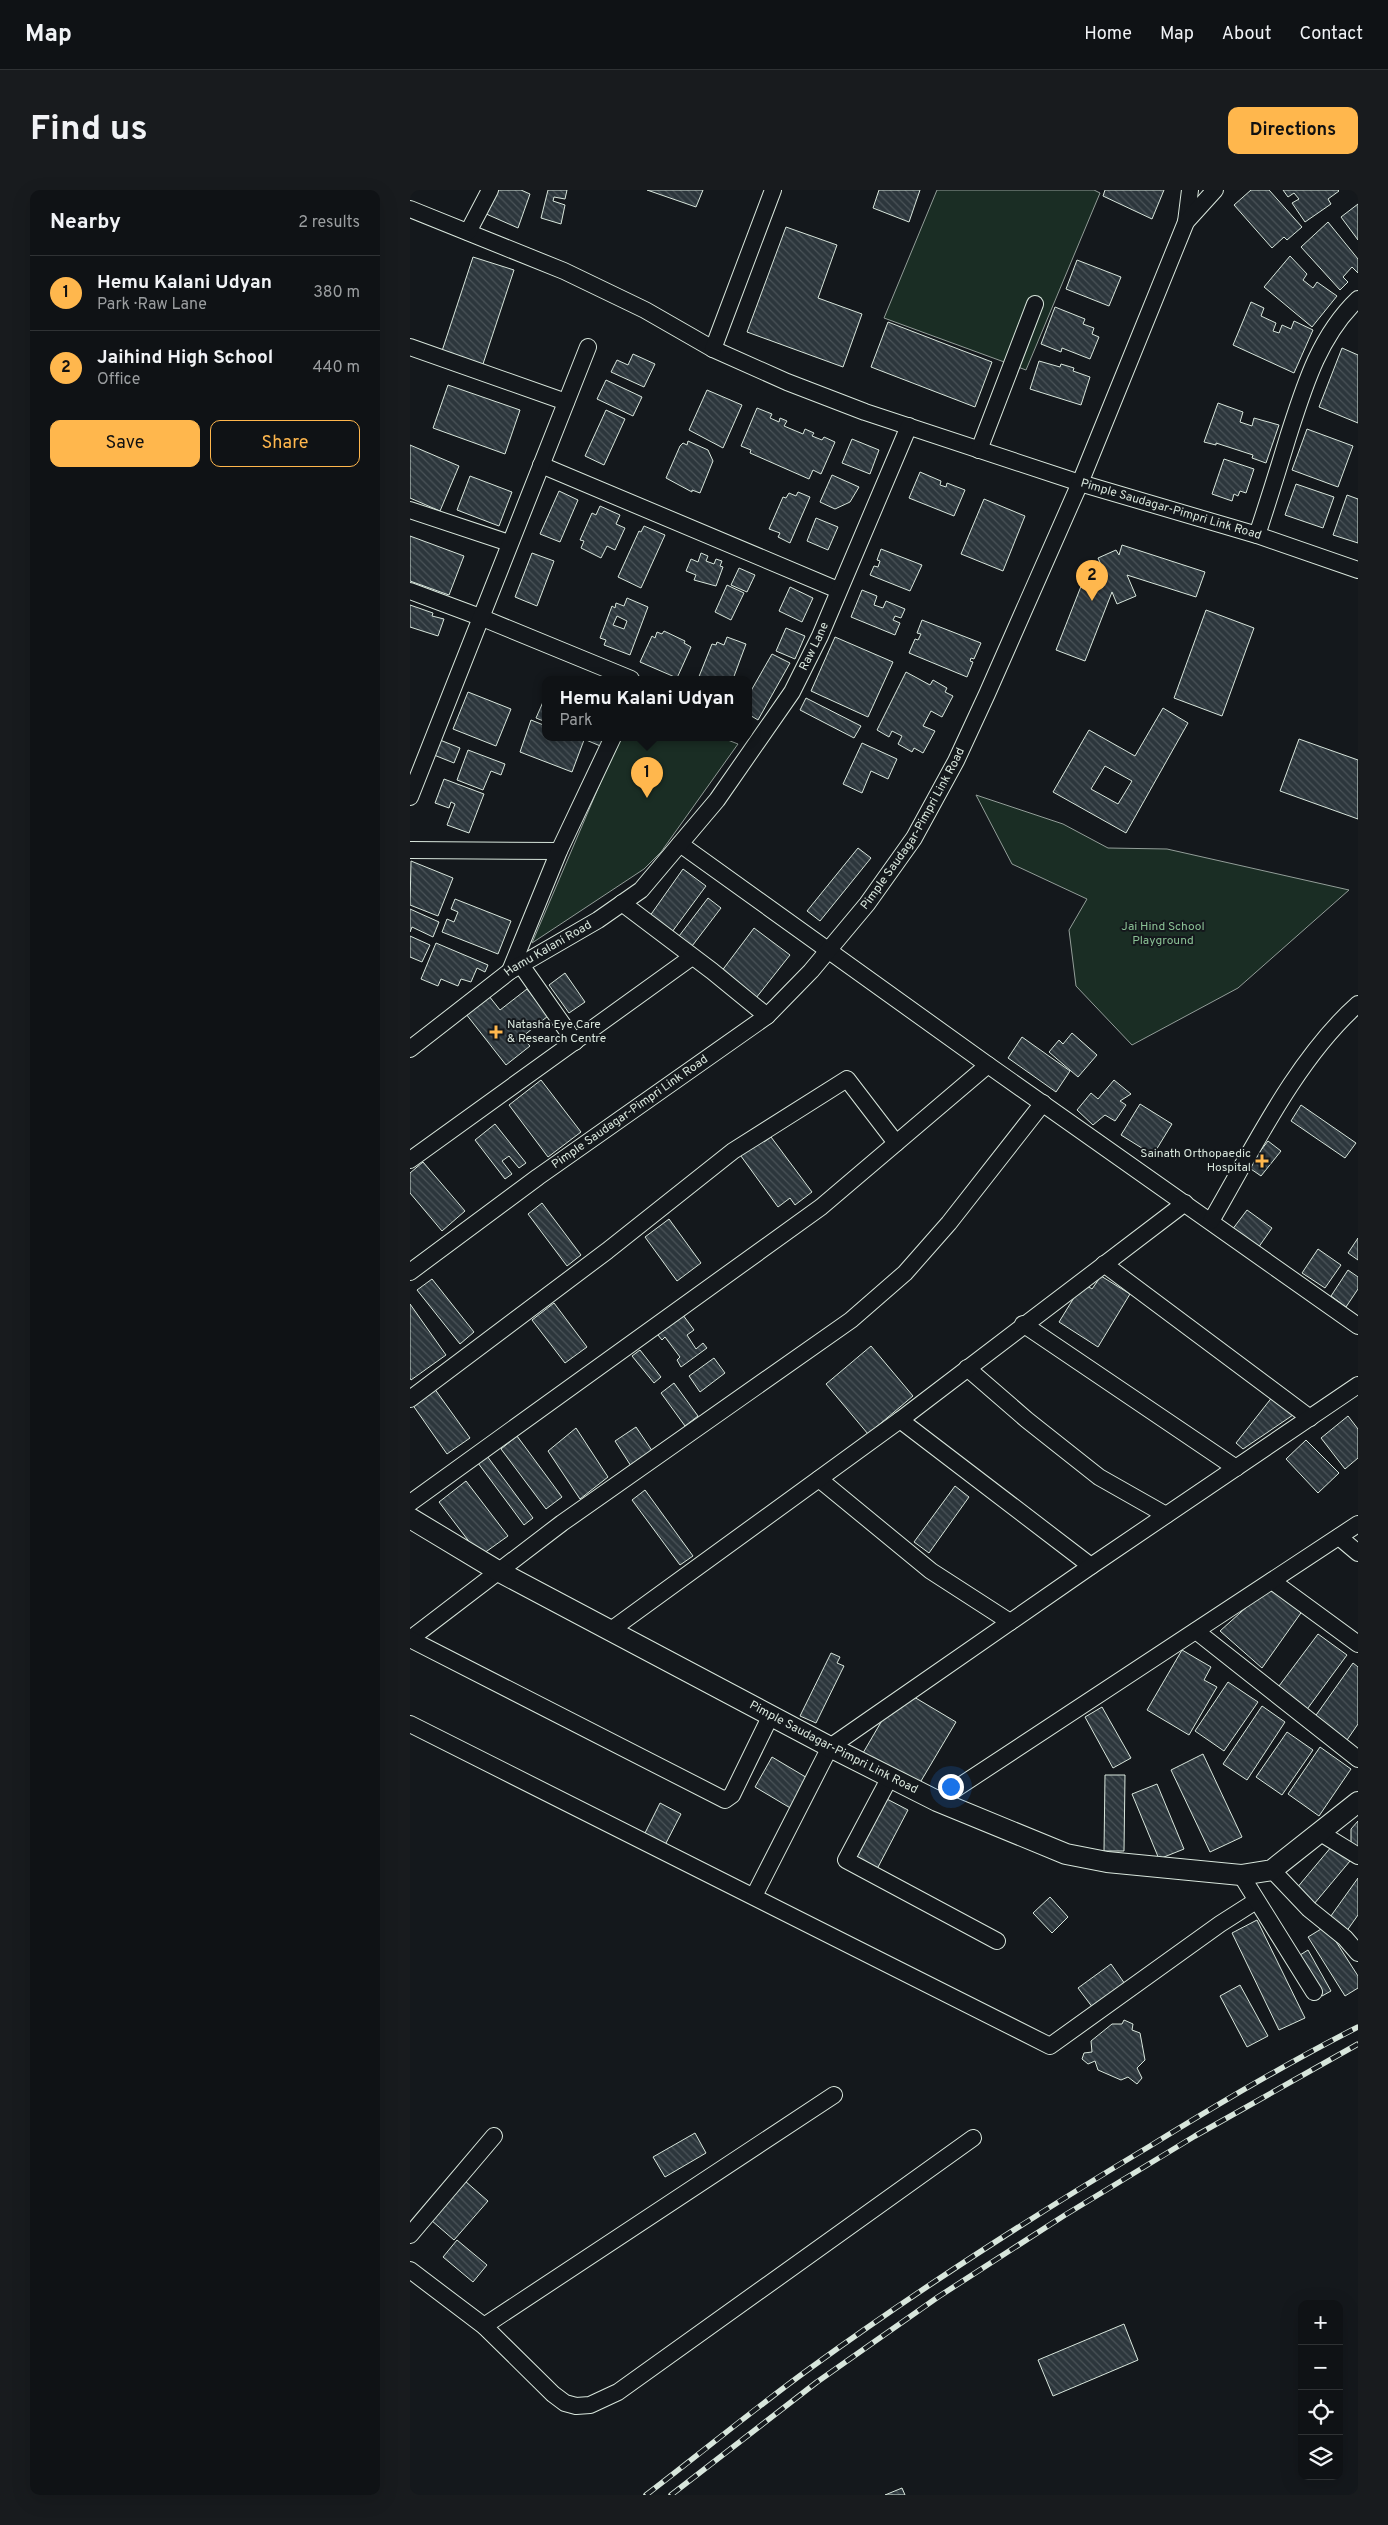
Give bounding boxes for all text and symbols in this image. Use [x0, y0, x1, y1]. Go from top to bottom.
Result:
text: Map [25, 20, 72, 50]
text: Home [1084, 23, 1132, 46]
text: Map [1160, 23, 1194, 46]
text: About [1222, 23, 1271, 46]
text: Contact [1299, 23, 1363, 46]
button: Directions [1228, 107, 1358, 154]
text: Find us [30, 108, 148, 152]
text: Nearby [50, 209, 121, 236]
text: 2 results [298, 213, 360, 233]
text: Hemu Kalani Udyan [97, 271, 272, 295]
text: 1 [63, 283, 69, 303]
text: 380 m [313, 283, 360, 303]
text: Park · Raw Lane [97, 295, 207, 315]
text: Jaihind High School [97, 346, 273, 370]
text: 2 [61, 358, 71, 378]
text: 440 m [313, 358, 360, 378]
text: Office [97, 370, 140, 390]
button: Save [50, 420, 200, 467]
button: Share [210, 420, 360, 467]
street label: Pimple Saudagar-Pimpri Link Road [1078, 476, 1264, 544]
pin: 2 [1076, 560, 1108, 601]
street label: Raw Lane [796, 620, 833, 673]
popup [542, 676, 752, 741]
text: Hemu Kalani Udyan [560, 687, 734, 711]
text: Park [560, 711, 593, 731]
street label: Pimple Saudagar-Pimpri Link Road [857, 745, 969, 913]
pin: 1 [631, 757, 663, 798]
street label: Hamu Kalani Road [501, 917, 595, 980]
park label: Jai Hind School Playground [1121, 919, 1205, 949]
place label: Natasha Eye Care & Research Centre [507, 1017, 606, 1047]
marker: Natasha Eye Care & Research Centre [489, 1025, 503, 1039]
street label: Pimple Saudagar-Pimpri Link Road [549, 1052, 712, 1173]
place label: Sainath Orthopaedic Hospital [1140, 1146, 1251, 1176]
marker: Sainath Orthopaedic Hospital [1255, 1154, 1269, 1168]
street label: Pimple Saudagar-Pimpri Link Road [746, 1698, 921, 1798]
your location [938, 1774, 964, 1800]
map controls [1298, 2300, 1343, 2480]
button: + [1298, 2300, 1343, 2345]
button: − [1298, 2345, 1343, 2390]
button: locate [1298, 2390, 1343, 2435]
button: layers [1298, 2435, 1343, 2480]

